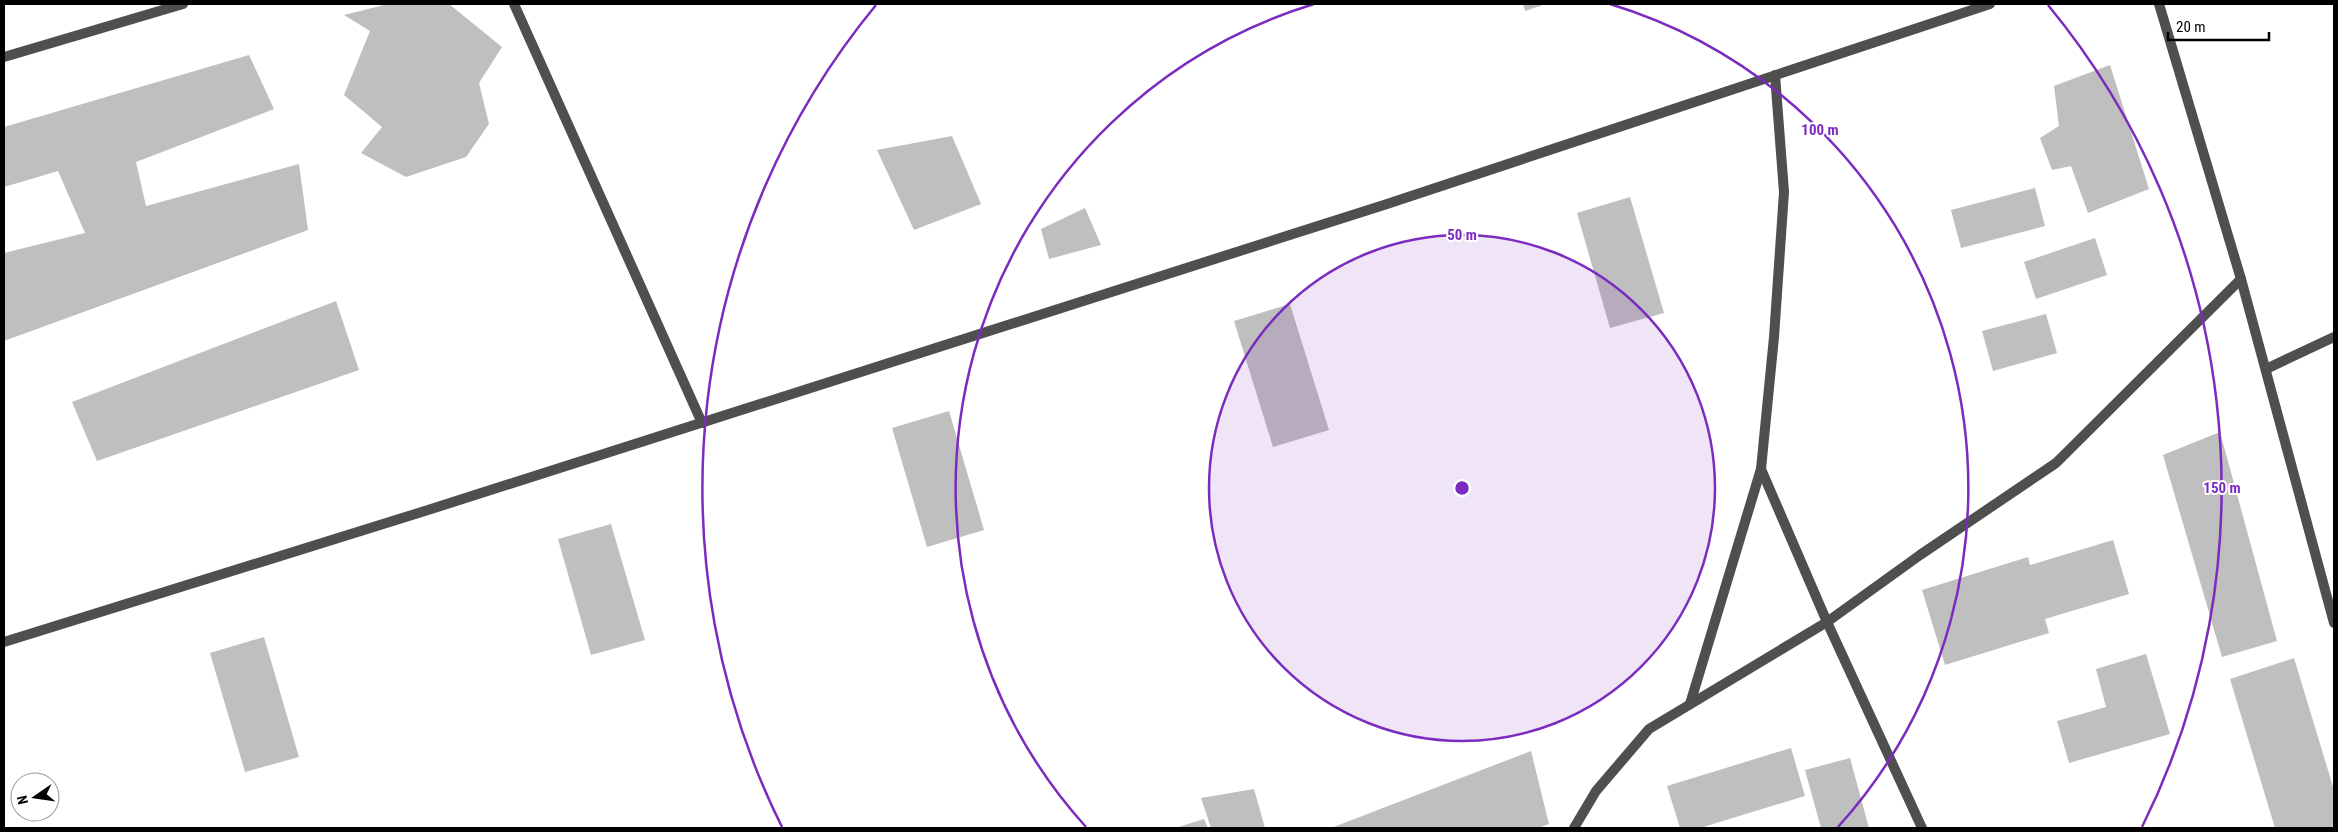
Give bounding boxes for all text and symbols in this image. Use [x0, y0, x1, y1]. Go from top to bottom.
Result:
scale bar [2168, 10, 2269, 42]
text: 20 m [2176, 18, 2206, 36]
text: 100 m [1801, 121, 1839, 139]
text: 50 m [1447, 226, 1477, 244]
centre of rings [1453, 479, 1471, 497]
text: 150 m [2203, 479, 2241, 497]
north arrow [10, 772, 60, 822]
text: N [14, 794, 31, 806]

